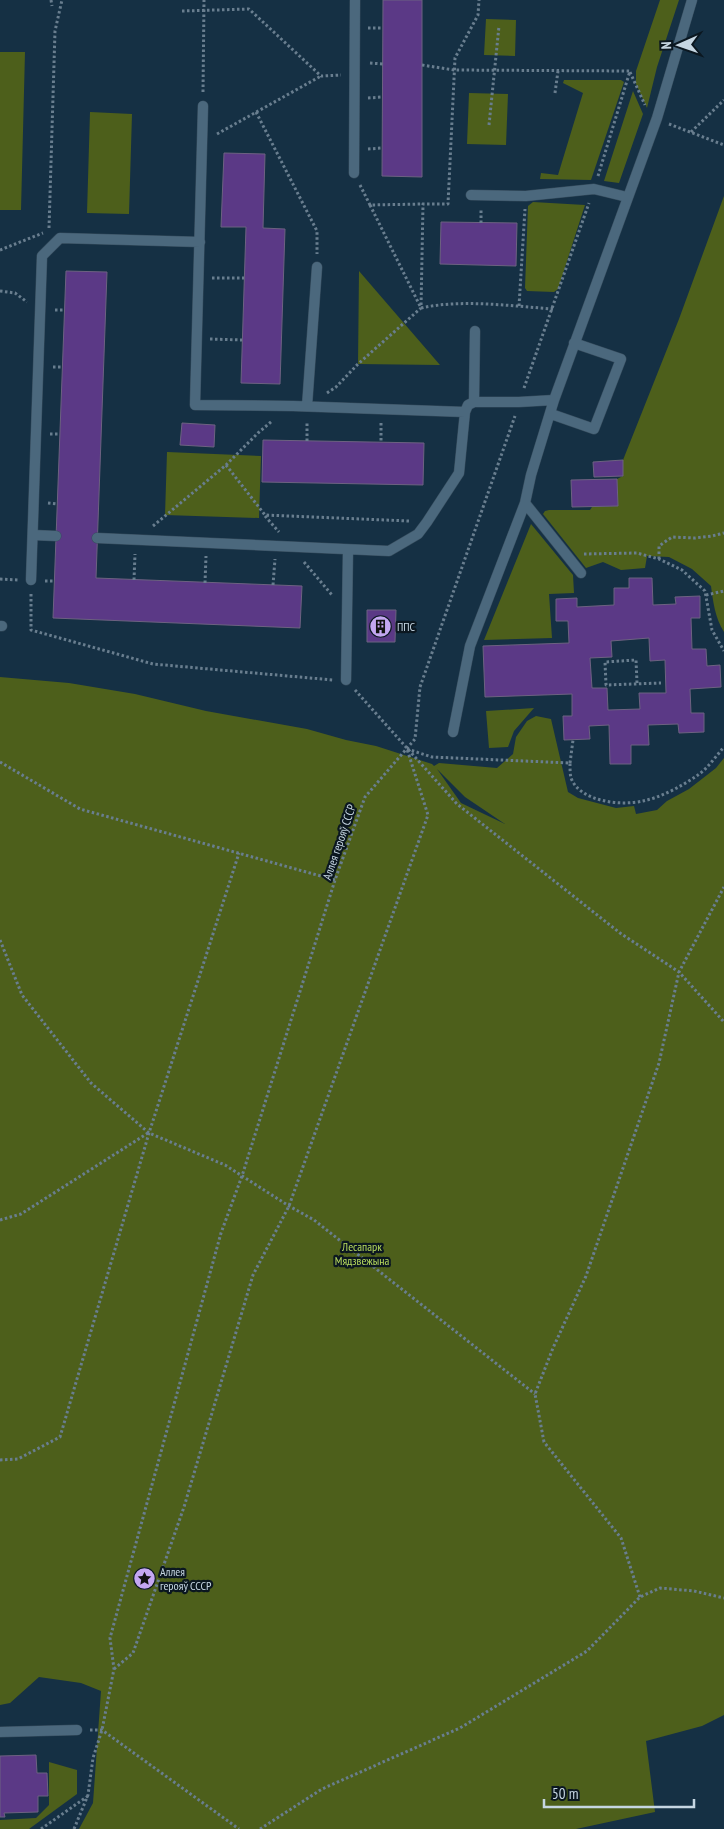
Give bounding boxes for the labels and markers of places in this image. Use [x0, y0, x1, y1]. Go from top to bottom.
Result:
building icon: ППС [369, 614, 393, 638]
place label: ППС [397, 619, 416, 634]
place label: Аллея герояў СССР [160, 1564, 212, 1593]
place icon: Аллея герояў СССР [132, 1566, 156, 1590]

